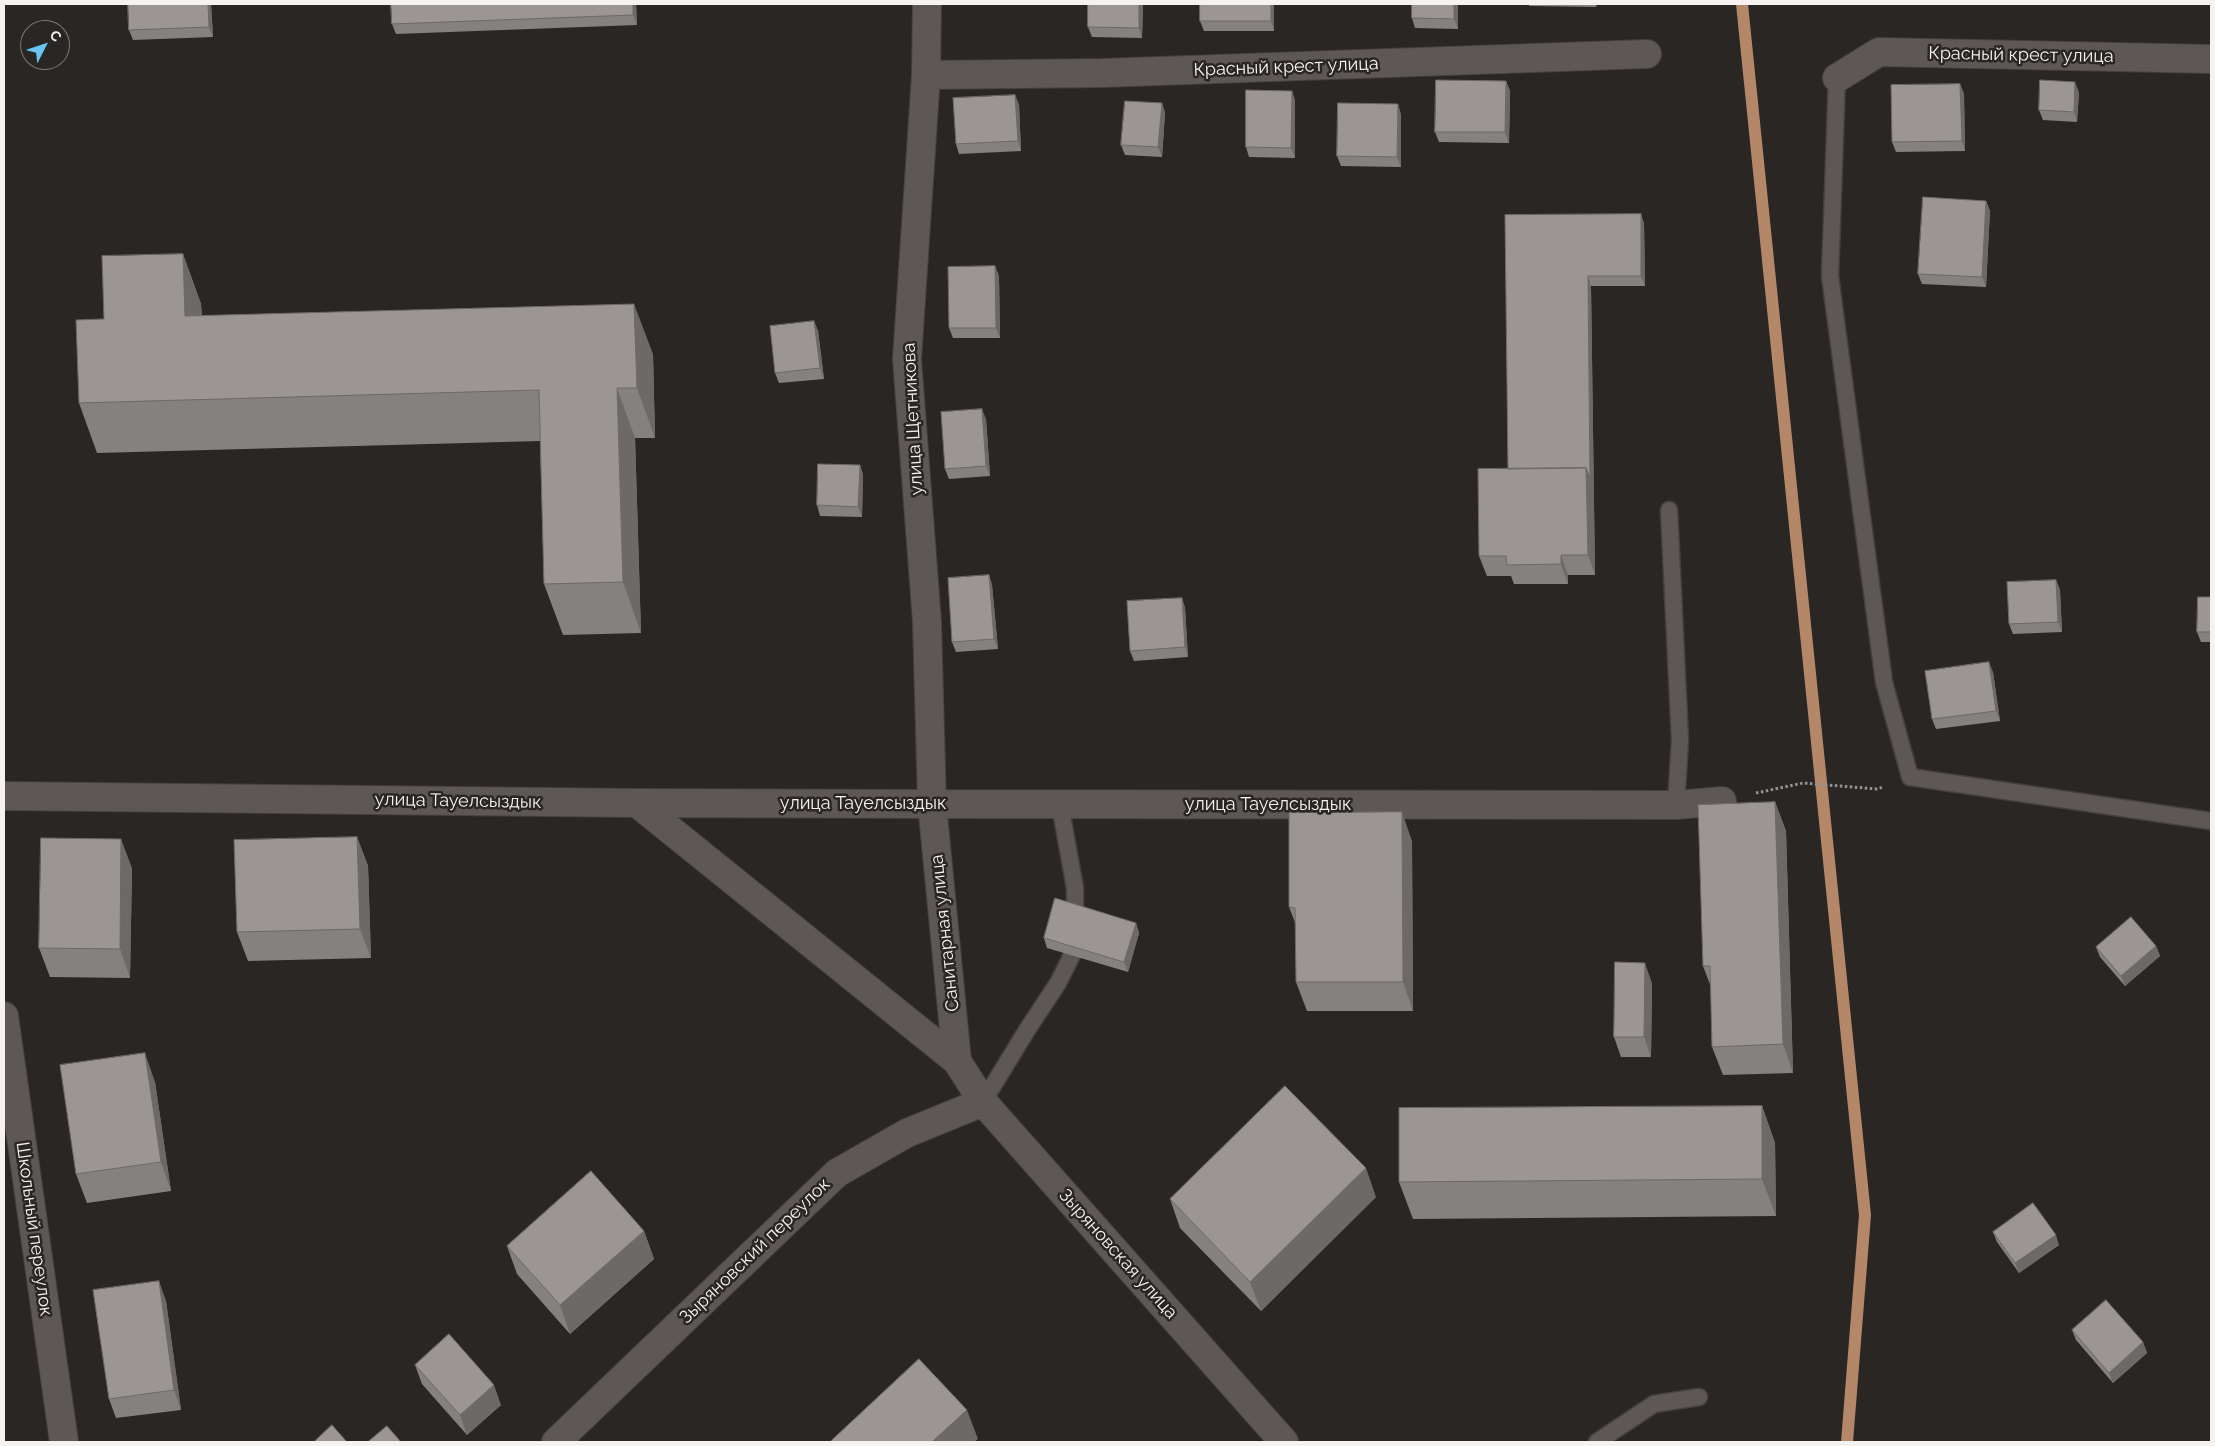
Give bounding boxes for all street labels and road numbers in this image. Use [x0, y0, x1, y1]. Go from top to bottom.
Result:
street label: Красный крест улица [1928, 43, 2114, 67]
street label: Красный крест улица [1193, 53, 1379, 81]
street label: улица Щетникова [898, 342, 928, 496]
street label: улица Тауелсыздык [374, 789, 542, 813]
street label: улица Тауелсыздык [780, 793, 946, 815]
street label: улица Тауелсыздык [1185, 794, 1351, 816]
street label: Санитарная улица [926, 853, 964, 1013]
street label: Школьный переулок [11, 1140, 57, 1318]
street label: Зыряновский переулок [675, 1174, 835, 1328]
street label: Зыряновская улица [1054, 1185, 1182, 1323]

